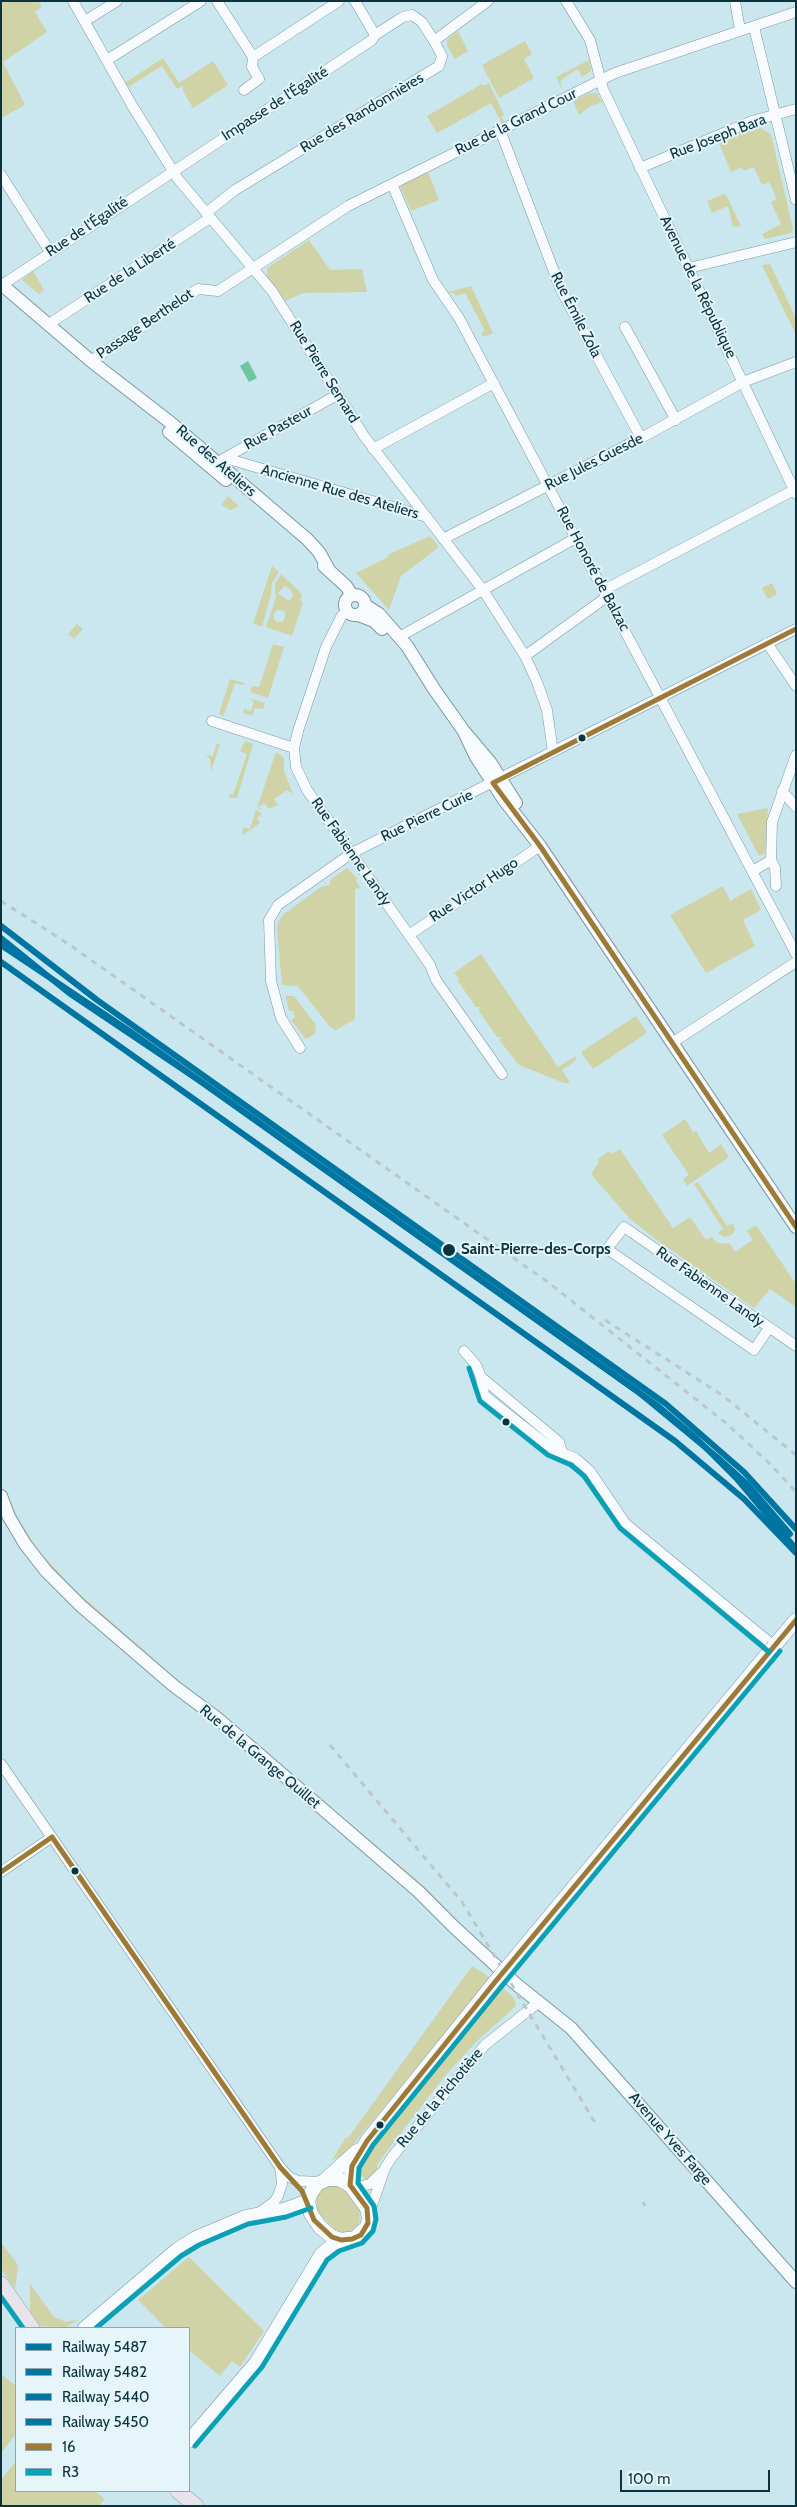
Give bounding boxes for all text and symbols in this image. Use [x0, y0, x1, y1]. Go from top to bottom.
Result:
street label: Impasse de l'Égalité [218, 63, 332, 145]
street label: Rue des Randonnières [297, 69, 427, 157]
street label: Rue de la Grand Cour [452, 85, 580, 159]
street label: Rue Joseph Bara [667, 110, 769, 164]
street label: Rue de l'Égalité [42, 193, 132, 261]
street label: Avenue de la République [656, 213, 740, 361]
street label: Rue de la Liberté [81, 235, 179, 307]
street label: Rue Émile Zola [547, 269, 605, 361]
street label: Passage Berthelot [93, 285, 197, 363]
street label: Rue Pierre Semard [285, 318, 363, 426]
street label: Rue Pasteur [241, 402, 315, 454]
street label: Rue des Ateliers [172, 421, 260, 501]
street label: Rue Jules Guesde [542, 430, 646, 494]
street label: Ancienne Rue des Ateliers [259, 461, 421, 523]
street label: Rue Honoré de Balzac [552, 504, 634, 634]
unlabelled marker [577, 733, 587, 743]
street label: Rue Pierre Curie [378, 786, 476, 846]
street label: Rue Fabienne Landy [307, 794, 395, 910]
street label: Rue Victor Hugo [426, 854, 522, 926]
place label: Saint-Pierre-des-Corps [461, 1241, 611, 1259]
marker: Saint-Pierre-des-Corps [441, 1242, 457, 1258]
street label: Rue Fabienne Landy [652, 1243, 768, 1331]
unlabelled marker [501, 1417, 511, 1427]
street label: Rue de la Grange Quillet [196, 1701, 324, 1813]
unlabelled marker [70, 1866, 80, 1876]
street label: Rue de la Pichotière [393, 2045, 487, 2151]
street label: Avenue Yves Farge [625, 2089, 715, 2189]
unlabelled marker [375, 2120, 385, 2130]
legend [15, 2327, 190, 2492]
text: Railway 5487 [62, 2338, 147, 2356]
text: Railway 5482 [62, 2363, 147, 2381]
text: Railway 5440 [62, 2388, 149, 2406]
text: Railway 5450 [62, 2413, 149, 2431]
text: 16 [62, 2438, 75, 2456]
scale bar [622, 2460, 772, 2492]
text: R3 [62, 2463, 79, 2481]
text: 100 m [628, 2470, 670, 2488]

